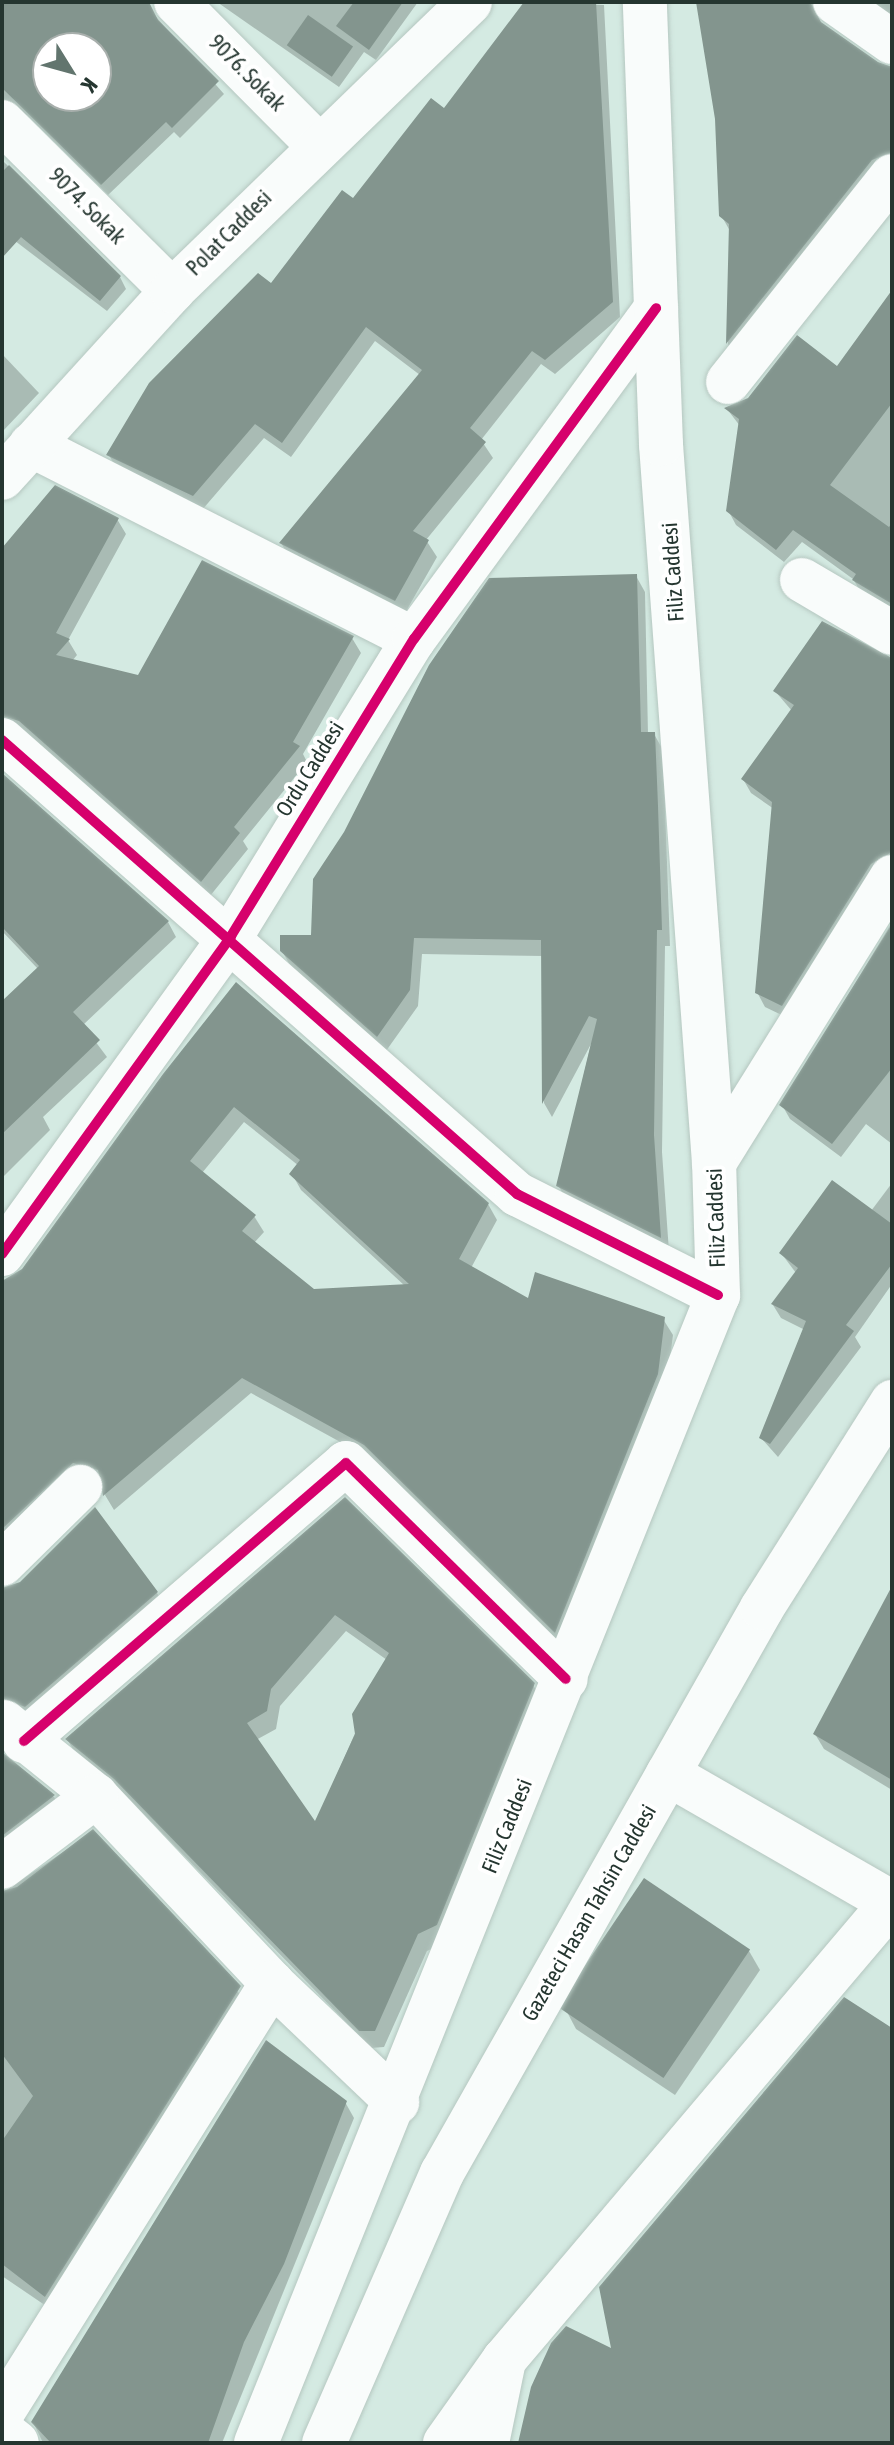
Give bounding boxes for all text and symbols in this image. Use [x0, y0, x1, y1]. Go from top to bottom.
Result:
street label: 9076. Sokak [203, 29, 291, 117]
north arrow [32, 32, 112, 112]
text: K [76, 73, 103, 97]
street label: 9074. Sokak [43, 162, 131, 250]
street label: Polat Caddesi [181, 185, 277, 281]
street label: Filiz Caddesi [656, 521, 690, 623]
street label: Ordu Caddesi [270, 717, 350, 821]
street label: Filiz Caddesi [701, 1168, 731, 1268]
street label: Filiz Caddesi [476, 1775, 538, 1877]
street label: Gazeteci Hasan Tahsin Caddesi [516, 1800, 662, 2026]

